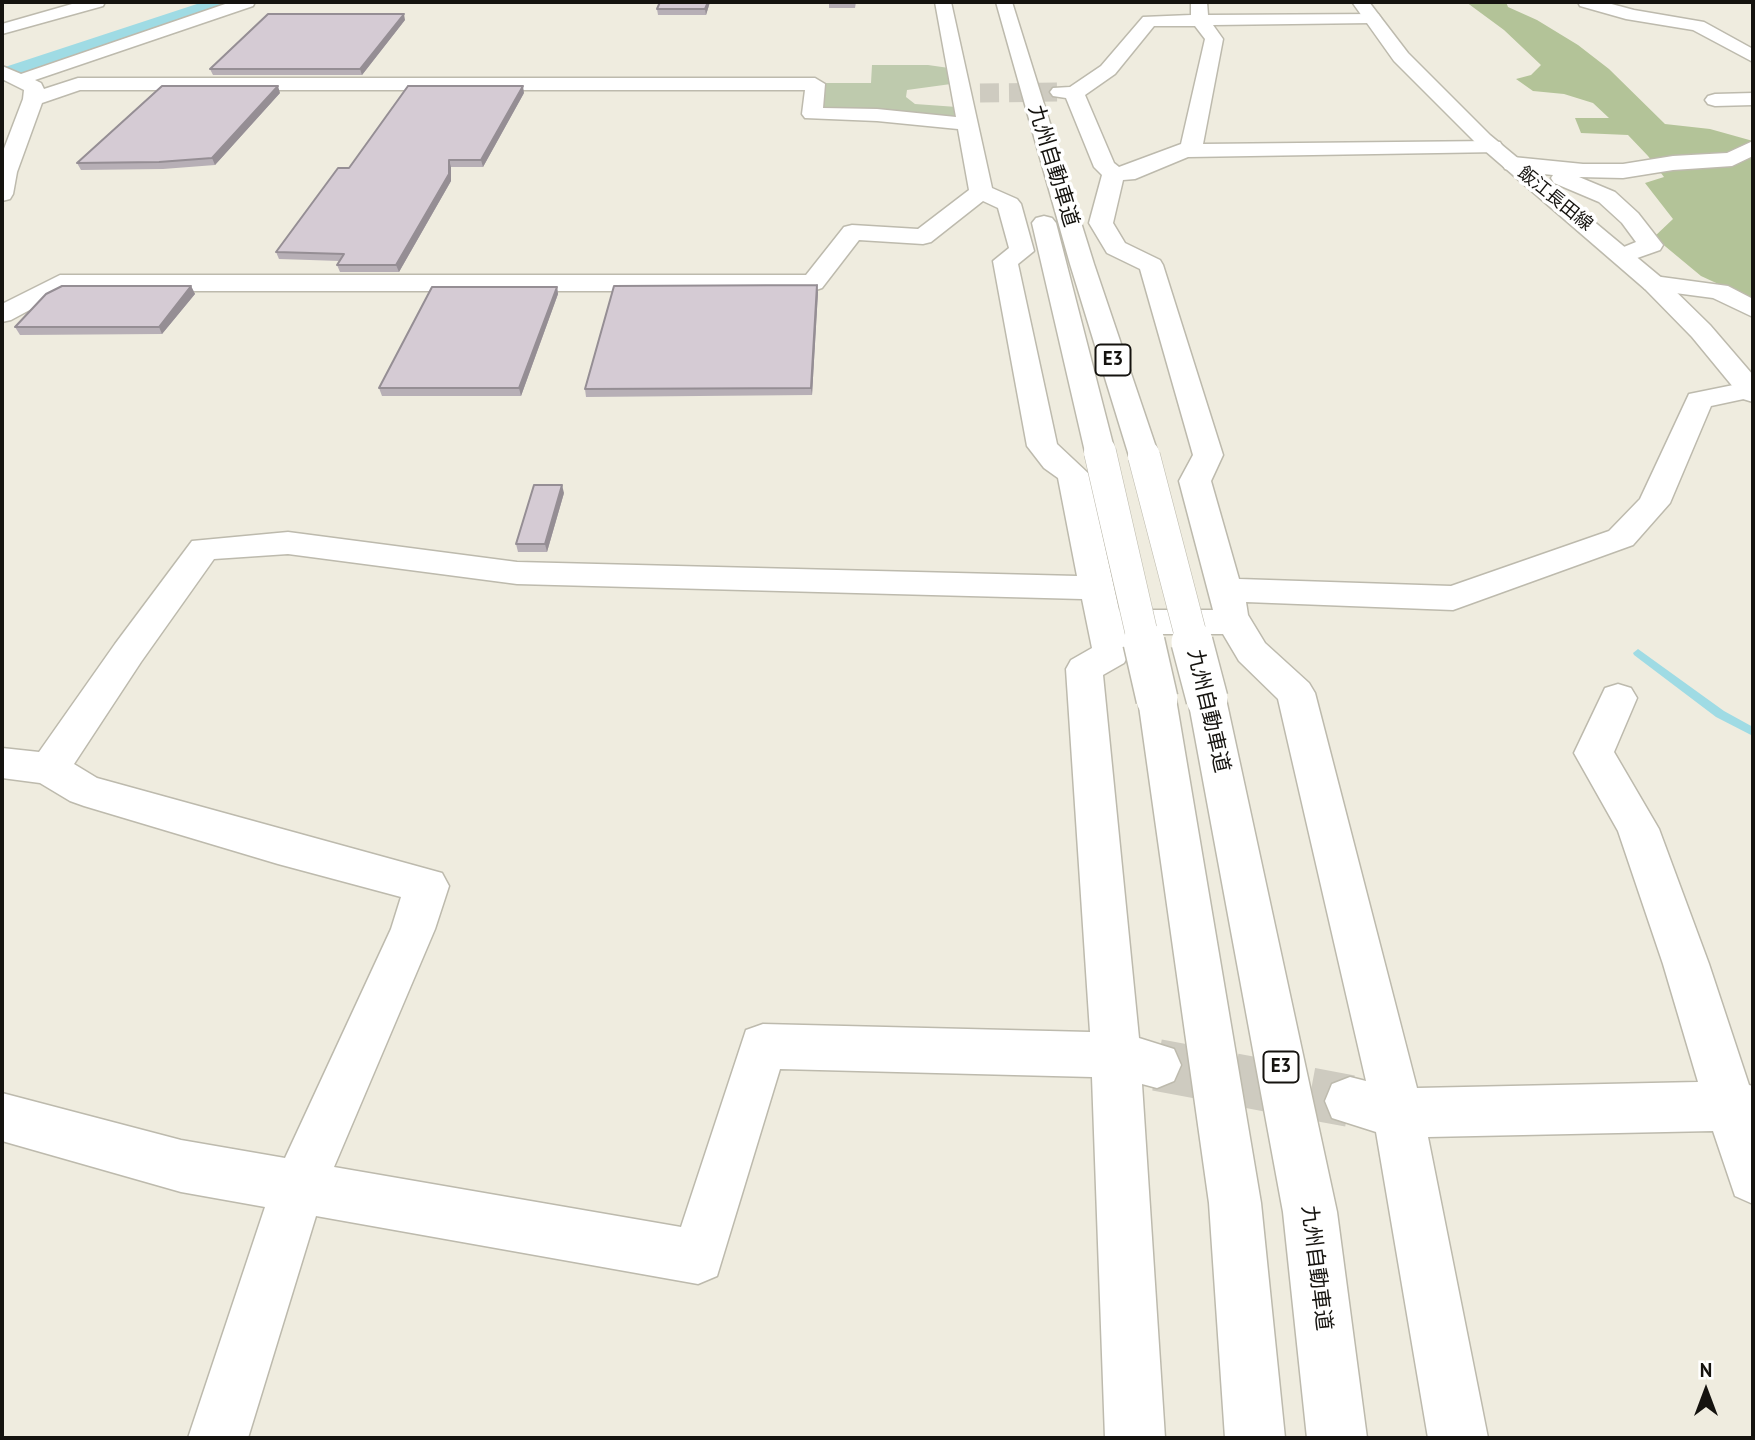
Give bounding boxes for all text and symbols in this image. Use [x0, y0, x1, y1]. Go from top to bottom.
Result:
street label: 九州自動車道 [1023, 102, 1083, 230]
street label: 飯江長田線 [1513, 162, 1597, 236]
road number: E3 [1096, 344, 1130, 376]
street label: 九州自動車道 [1182, 647, 1234, 775]
road number: E3 [1264, 1051, 1298, 1082]
street label: 九州自動車道 [1296, 1204, 1336, 1332]
north arrow [1671, 1356, 1741, 1426]
text: N [1700, 1358, 1712, 1382]

